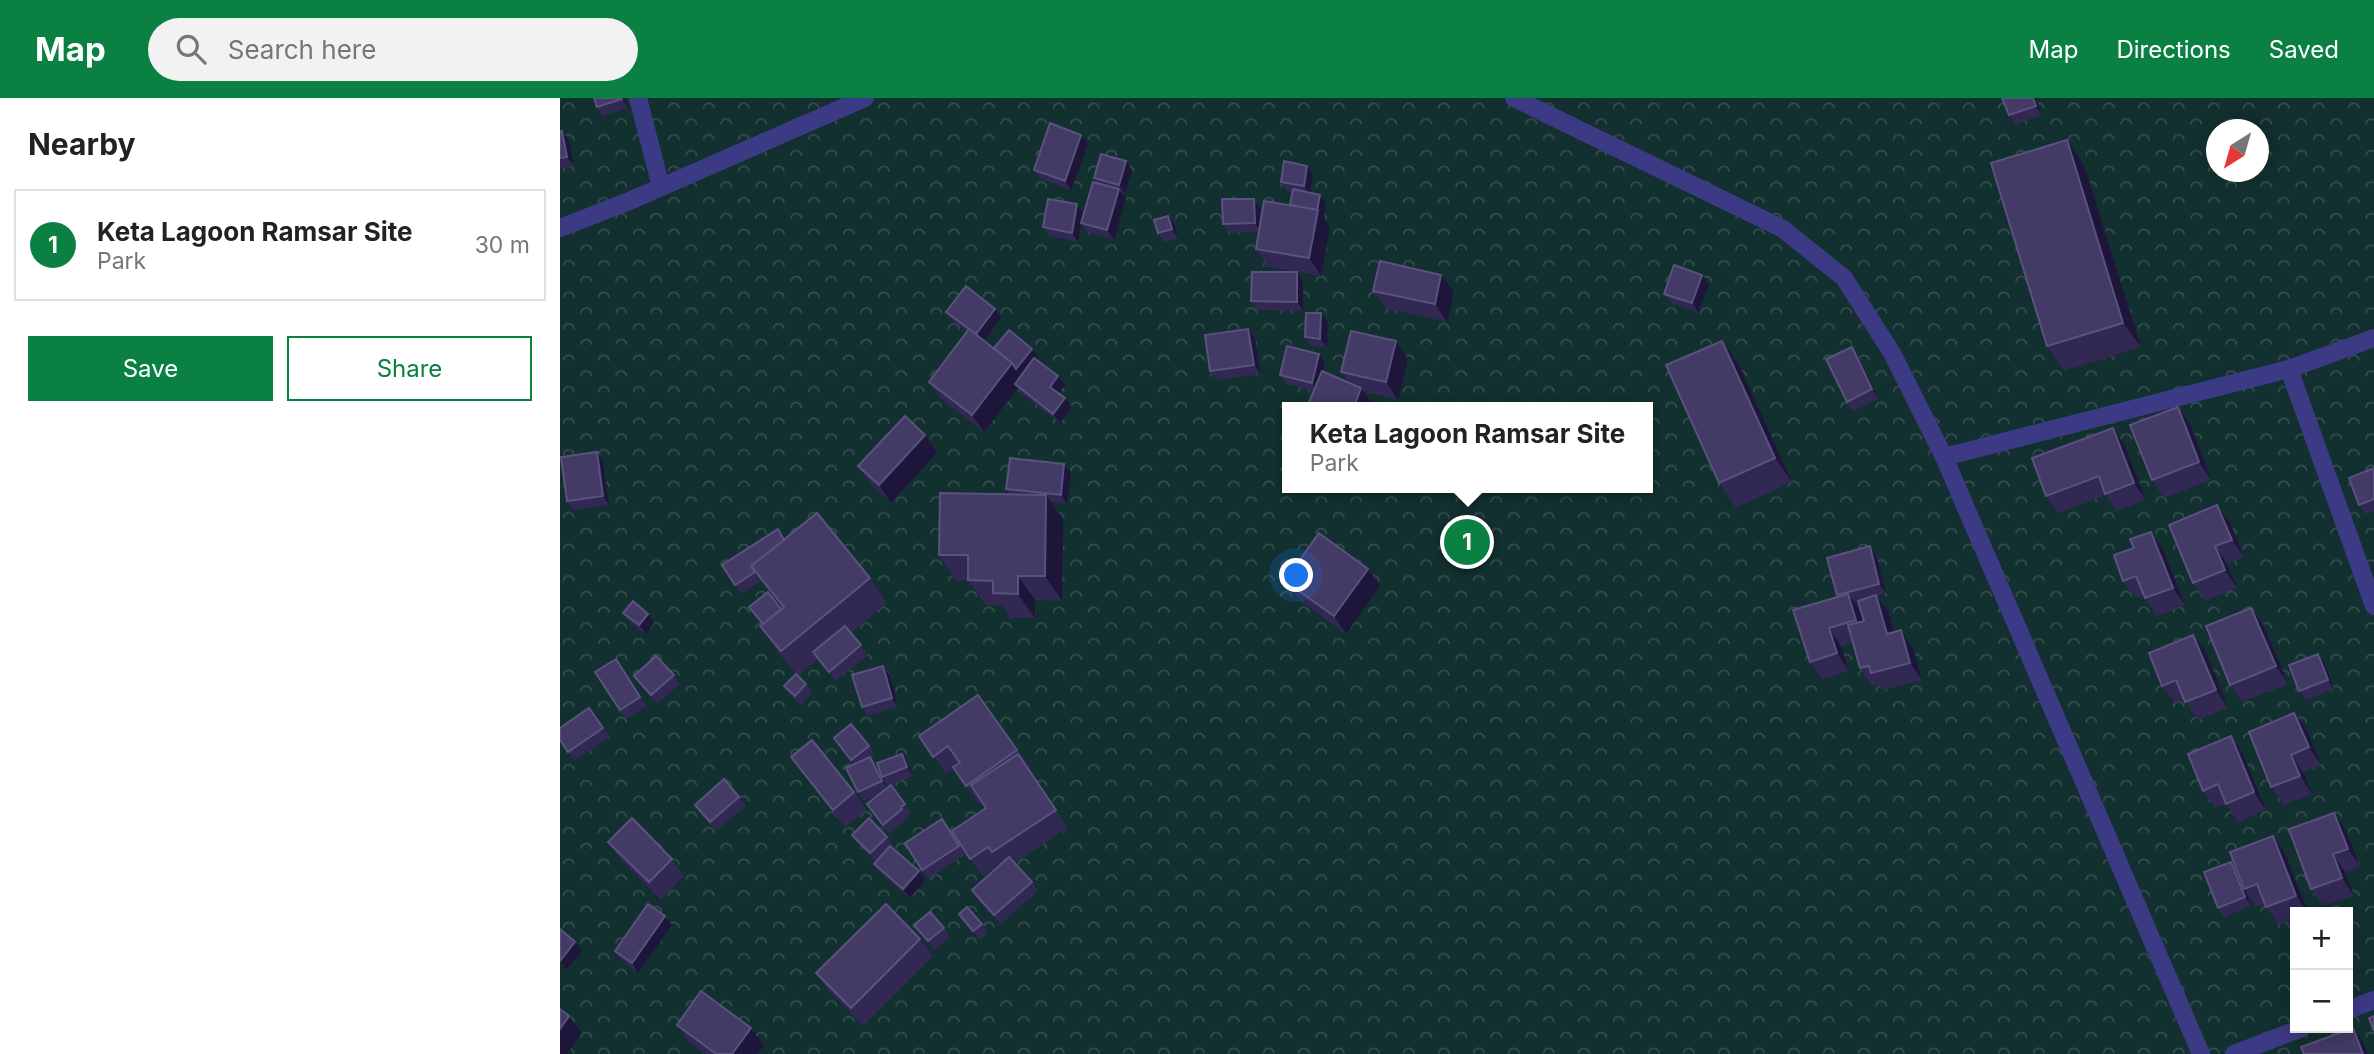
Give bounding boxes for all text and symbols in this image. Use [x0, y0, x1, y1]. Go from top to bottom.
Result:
search box [148, 18, 638, 81]
text: Map [35, 29, 106, 69]
icon: search [172, 30, 210, 68]
text: Search here [228, 34, 376, 65]
text: Map [2029, 35, 2078, 64]
text: Directions [2116, 35, 2231, 64]
text: Saved [2269, 35, 2339, 64]
north arrow [2206, 119, 2269, 182]
text: Nearby [28, 126, 136, 162]
text: Keta Lagoon Ramsar Site [97, 216, 413, 247]
text: 1 [48, 231, 58, 259]
text: 30 m [475, 231, 530, 259]
text: Park [97, 247, 146, 275]
button: Save [28, 336, 273, 401]
button: Share [287, 336, 532, 401]
popup [1282, 402, 1653, 493]
text: Keta Lagoon Ramsar Site [1310, 418, 1625, 449]
text: Park [1310, 449, 1359, 477]
pin: 1 [1444, 516, 1490, 568]
your location [1279, 558, 1313, 592]
map controls [2290, 907, 2353, 1033]
button: + [2290, 907, 2353, 970]
button: − [2290, 970, 2353, 1033]

